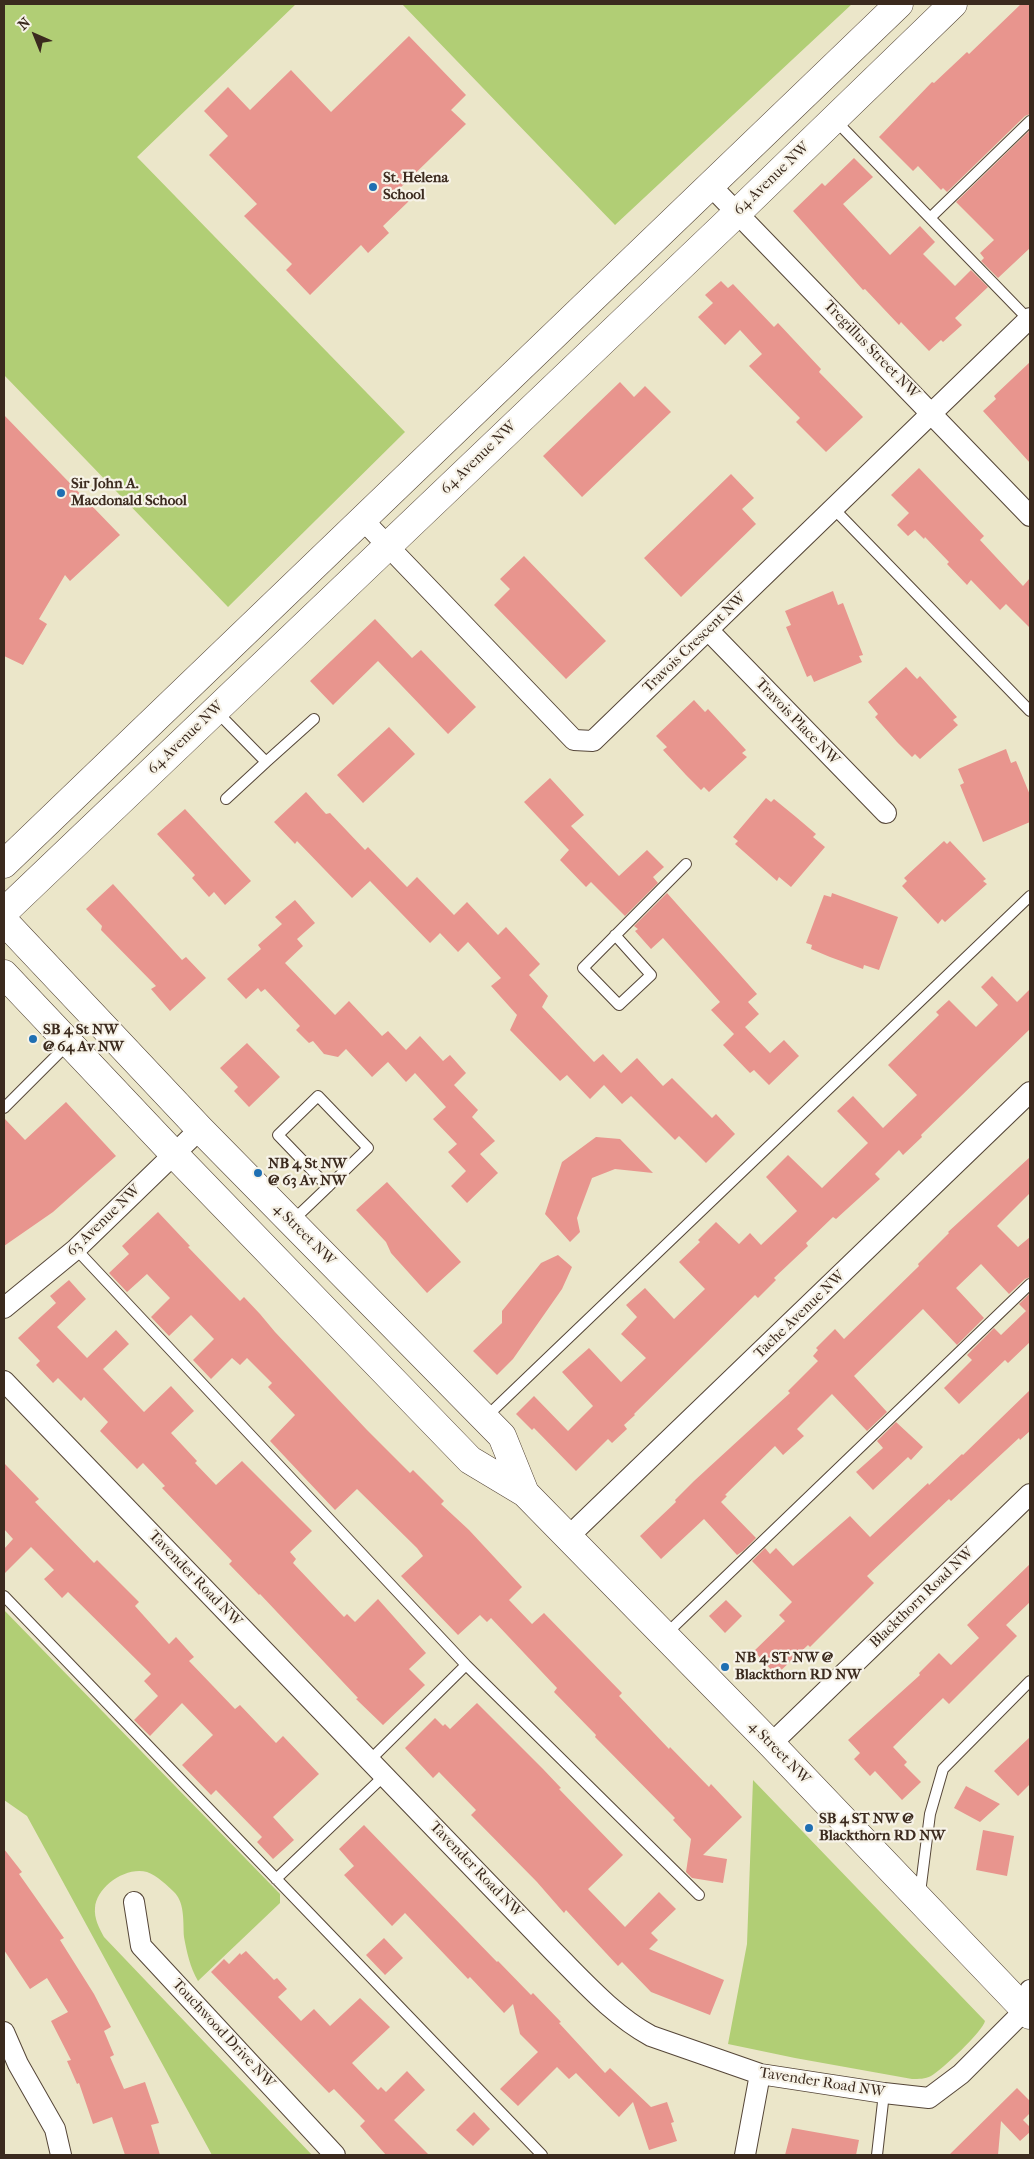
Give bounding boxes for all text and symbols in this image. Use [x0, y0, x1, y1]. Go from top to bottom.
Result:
north arrow [10, 10, 60, 60]
text: N [15, 14, 34, 34]
street label: 64 Avenue NW [731, 139, 813, 219]
place label: St. Helena School [383, 169, 448, 204]
marker: St. Helena School [367, 181, 379, 193]
street label: Tregillus Street NW [819, 297, 923, 403]
street label: 64 Avenue NW [438, 418, 520, 498]
place label: Sir John A. Macdonald School [71, 475, 187, 510]
marker: Sir John A. Macdonald School [55, 487, 67, 499]
street label: Travois Crescent NW [640, 589, 750, 697]
street label: Travois Place NW [751, 675, 843, 769]
street label: 64 Avenue NW [145, 698, 227, 778]
place label: SB 4 St NW @ 64 Av NW [43, 1021, 124, 1056]
marker: SB 4 St NW @ 64 Av NW [27, 1033, 39, 1045]
place label: NB 4 St NW @ 63 Av NW [268, 1155, 347, 1190]
marker: NB 4 St NW @ 63 Av NW [252, 1167, 264, 1179]
street label: 63 Avenue NW [64, 1181, 144, 1261]
street label: 4 Street NW [269, 1200, 339, 1270]
street label: Tache Avenue NW [751, 1267, 849, 1363]
street label: Tavender Road NW [145, 1527, 245, 1631]
street label: Blackthorn Road NW [866, 1544, 978, 1652]
place label: NB 4 ST NW @ Blackthorn RD NW [735, 1649, 861, 1684]
marker: NB 4 ST NW @ Blackthorn RD NW [719, 1661, 731, 1673]
street label: 4 Street NW [744, 1718, 814, 1788]
place label: SB 4 ST NW @ Blackthorn RD NW [819, 1810, 945, 1845]
street label: Tavender Road NW [426, 1818, 526, 1922]
marker: SB 4 ST NW @ Blackthorn RD NW [803, 1822, 815, 1834]
street label: Touchwood Drive NW [168, 1976, 278, 2092]
street label: Tavender Road NW [758, 2064, 886, 2102]

